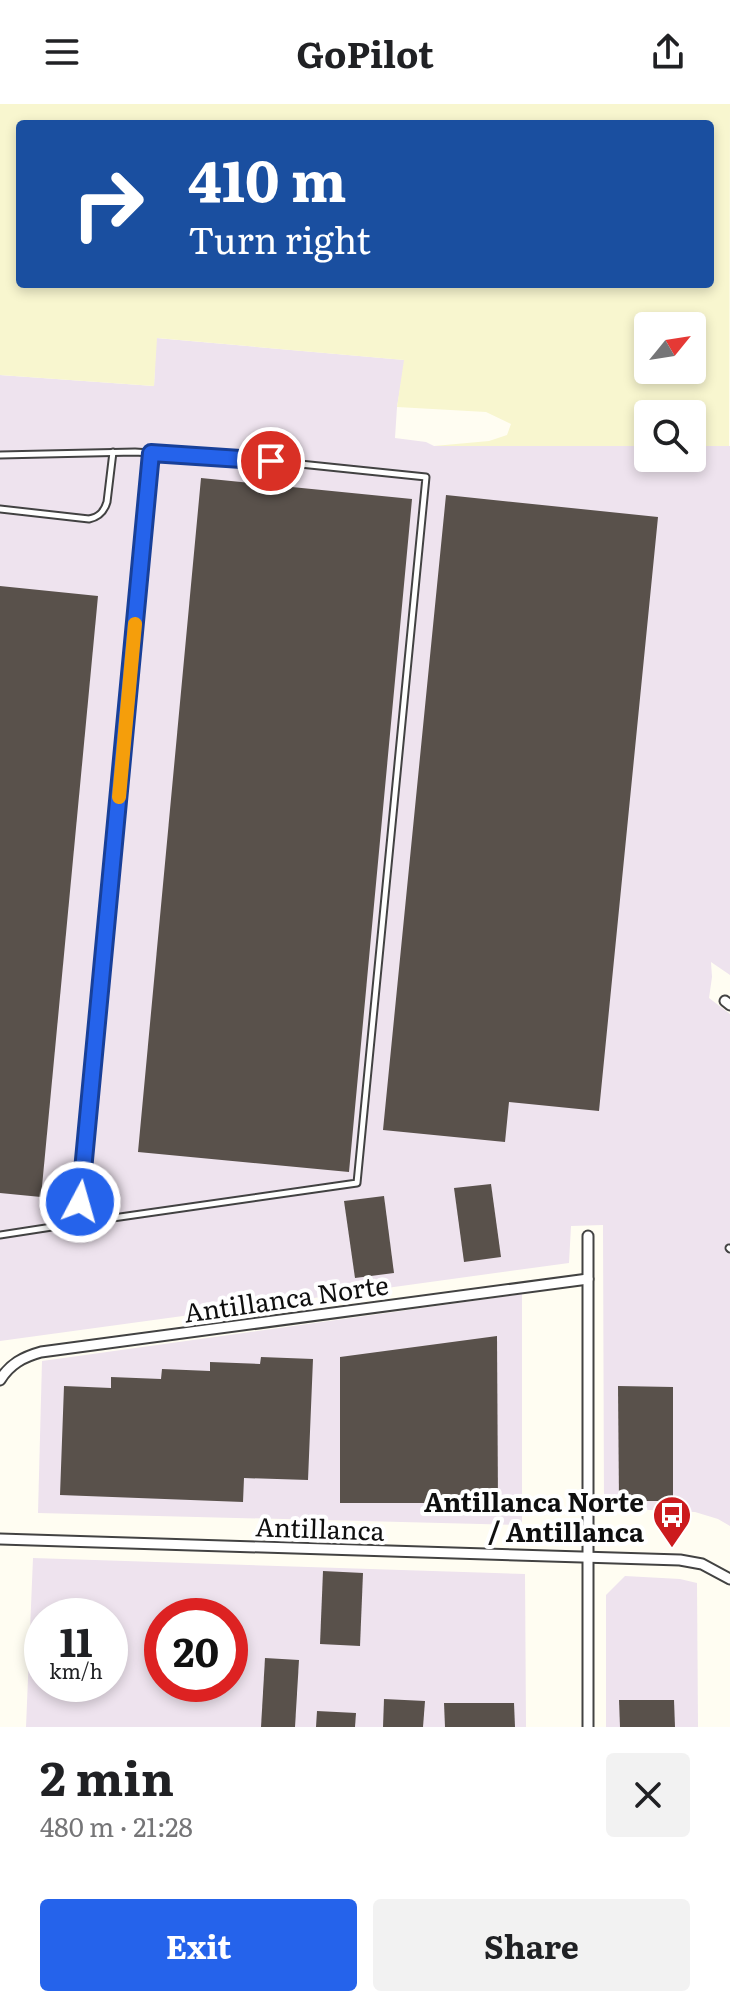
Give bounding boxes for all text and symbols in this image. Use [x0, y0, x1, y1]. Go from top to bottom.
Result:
text: GoPilot [296, 26, 434, 79]
icon: menu [40, 30, 84, 74]
icon: share [646, 30, 690, 74]
text: 410 m [188, 136, 346, 219]
icon: right [56, 152, 160, 256]
text: Turn right [188, 212, 371, 265]
north arrow [634, 312, 706, 384]
map controls [634, 312, 706, 472]
button: search [634, 400, 706, 472]
pin [237, 427, 305, 495]
icon: arrive [249, 439, 293, 483]
position arrow [38, 1160, 122, 1244]
street label: Antillanca Norte [181, 1263, 391, 1331]
place label: Antillanca Norte / Antillanca [424, 1481, 644, 1550]
bus stop icon: Antillanca Norte / Antillanca [651, 1494, 693, 1549]
street label: Antillanca [255, 1505, 385, 1549]
speed limit sign: 20 [144, 1598, 248, 1702]
text: 11 [59, 1610, 93, 1669]
text: km/h [49, 1655, 103, 1685]
text: 2 min [40, 1740, 174, 1811]
button: close [606, 1753, 690, 1837]
text: 480 m · 21:28 [40, 1806, 193, 1845]
button: Exit [40, 1899, 357, 1991]
button: Share [373, 1899, 690, 1991]

